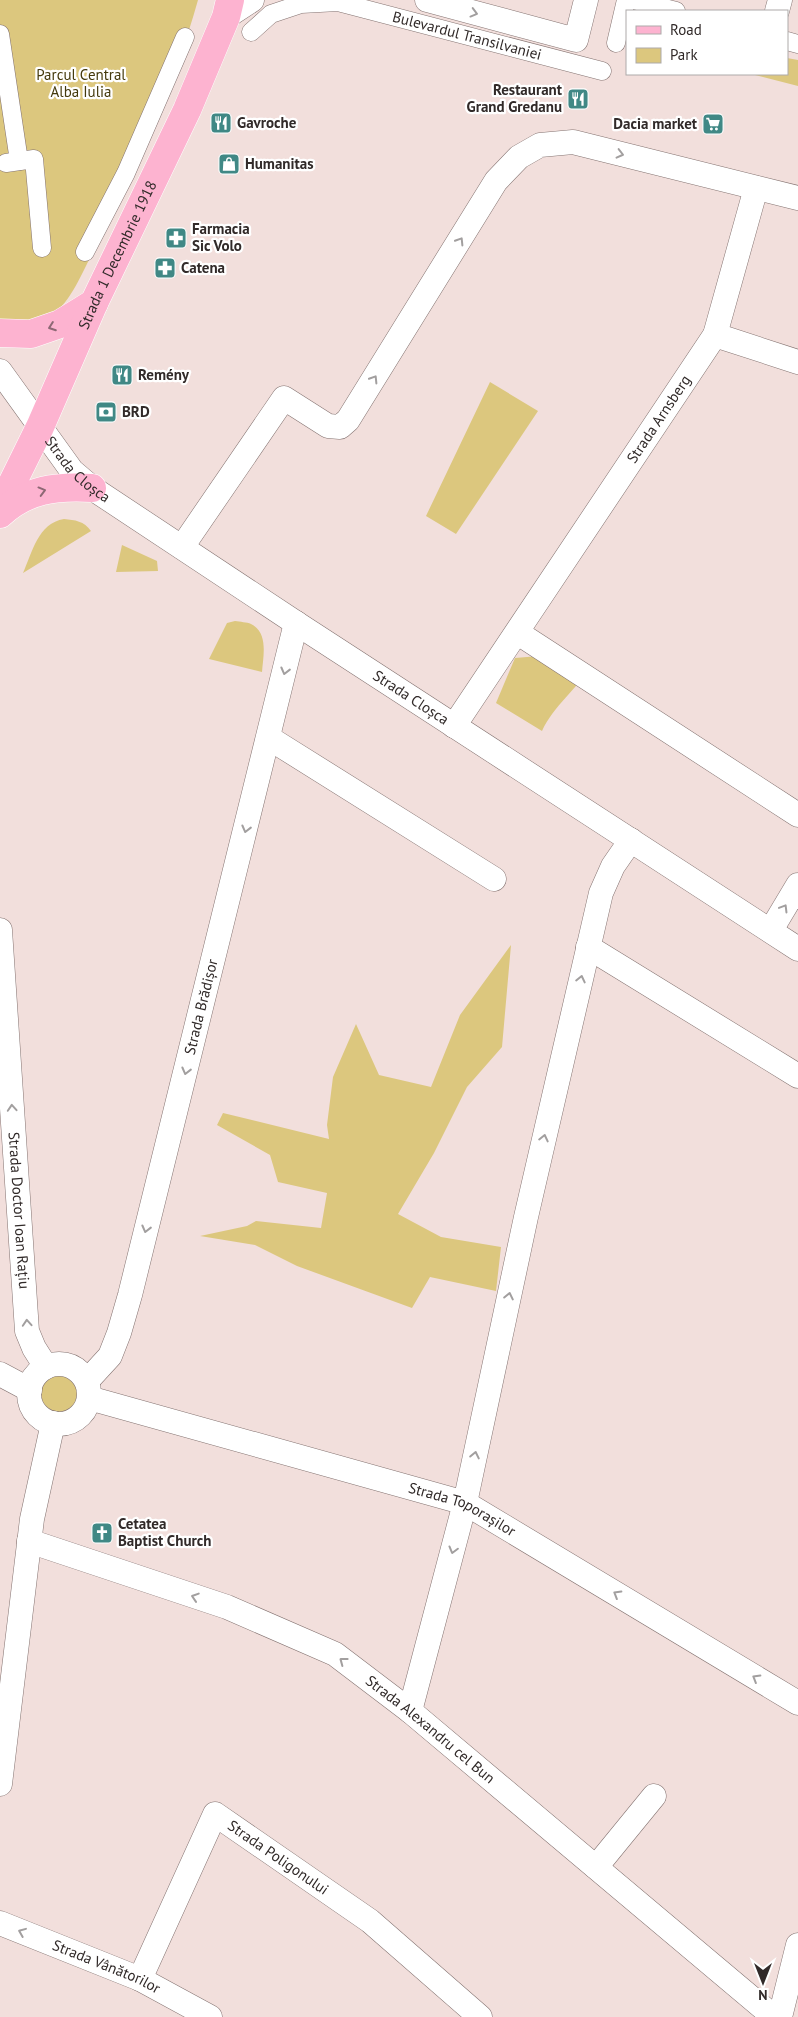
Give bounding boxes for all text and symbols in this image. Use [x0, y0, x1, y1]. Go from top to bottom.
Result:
street label: Bulevardul Transilvaniei [391, 7, 544, 64]
one-way arrow [470, 7, 478, 17]
legend [626, 10, 788, 75]
text: Road [670, 20, 702, 39]
text: Park [670, 45, 698, 64]
park label: Parcul Central Alba Iulia [36, 65, 126, 101]
place label: Restaurant Grand Gredanu [467, 80, 563, 116]
restaurant icon: Restaurant Grand Gredanu [566, 87, 590, 111]
restaurant icon: Gavroche [209, 111, 233, 135]
supermarket icon: Dacia market [701, 112, 725, 136]
place label: Gavroche [237, 113, 297, 132]
place label: Dacia market [613, 114, 698, 133]
one-way arrow [615, 148, 624, 159]
shop icon: Humanitas [217, 152, 241, 176]
place label: Humanitas [245, 154, 314, 173]
street label: Strada 1 Decembrie 1918 [74, 177, 161, 332]
place label: Farmacia Sic Volo [192, 219, 250, 255]
pharmacy icon: Farmacia Sic Volo [164, 226, 188, 250]
one-way arrow [453, 237, 463, 246]
pharmacy icon: Catena [153, 256, 177, 280]
place label: Catena [181, 258, 225, 277]
one-way arrow [48, 321, 56, 331]
restaurant icon: Remény [110, 363, 134, 387]
place label: Remény [138, 365, 190, 384]
street label: Strada Arnsberg [622, 371, 695, 467]
one-way arrow [368, 375, 377, 384]
bank icon: BRD [94, 400, 118, 424]
place label: BRD [122, 402, 150, 421]
street label: Strada Cloșca [41, 432, 114, 506]
one-way arrow [38, 486, 46, 497]
one-way arrow [280, 666, 291, 675]
street label: Strada Cloșca [370, 666, 453, 729]
one-way arrow [241, 824, 252, 833]
one-way arrow [778, 904, 788, 913]
street label: Strada Brădișor [180, 957, 222, 1057]
one-way arrow [575, 975, 586, 984]
one-way arrow [181, 1067, 191, 1075]
one-way arrow [7, 1104, 18, 1112]
street label: Strada Doctor Ioan Rațiu [5, 1131, 34, 1290]
one-way arrow [538, 1133, 549, 1142]
one-way arrow [141, 1224, 152, 1233]
one-way arrow [503, 1292, 514, 1301]
one-way arrow [22, 1318, 33, 1326]
one-way arrow [469, 1451, 480, 1460]
street label: Strada Toporașilor [406, 1478, 519, 1540]
place label: Cetatea Baptist Church [118, 1514, 211, 1550]
church icon: Cetatea Baptist Church [90, 1521, 114, 1545]
one-way arrow [448, 1546, 458, 1554]
one-way arrow [613, 1591, 622, 1601]
one-way arrow [191, 1592, 199, 1602]
one-way arrow [340, 1658, 349, 1666]
street label: Strada Alexandru cel Bun [362, 1671, 499, 1787]
one-way arrow [753, 1674, 762, 1684]
street label: Strada Poligonului [224, 1816, 333, 1899]
one-way arrow [18, 1927, 27, 1938]
street label: Strada Vânătorilor [50, 1935, 164, 1997]
north arrow [738, 1957, 788, 2007]
text: N [758, 1986, 768, 2004]

